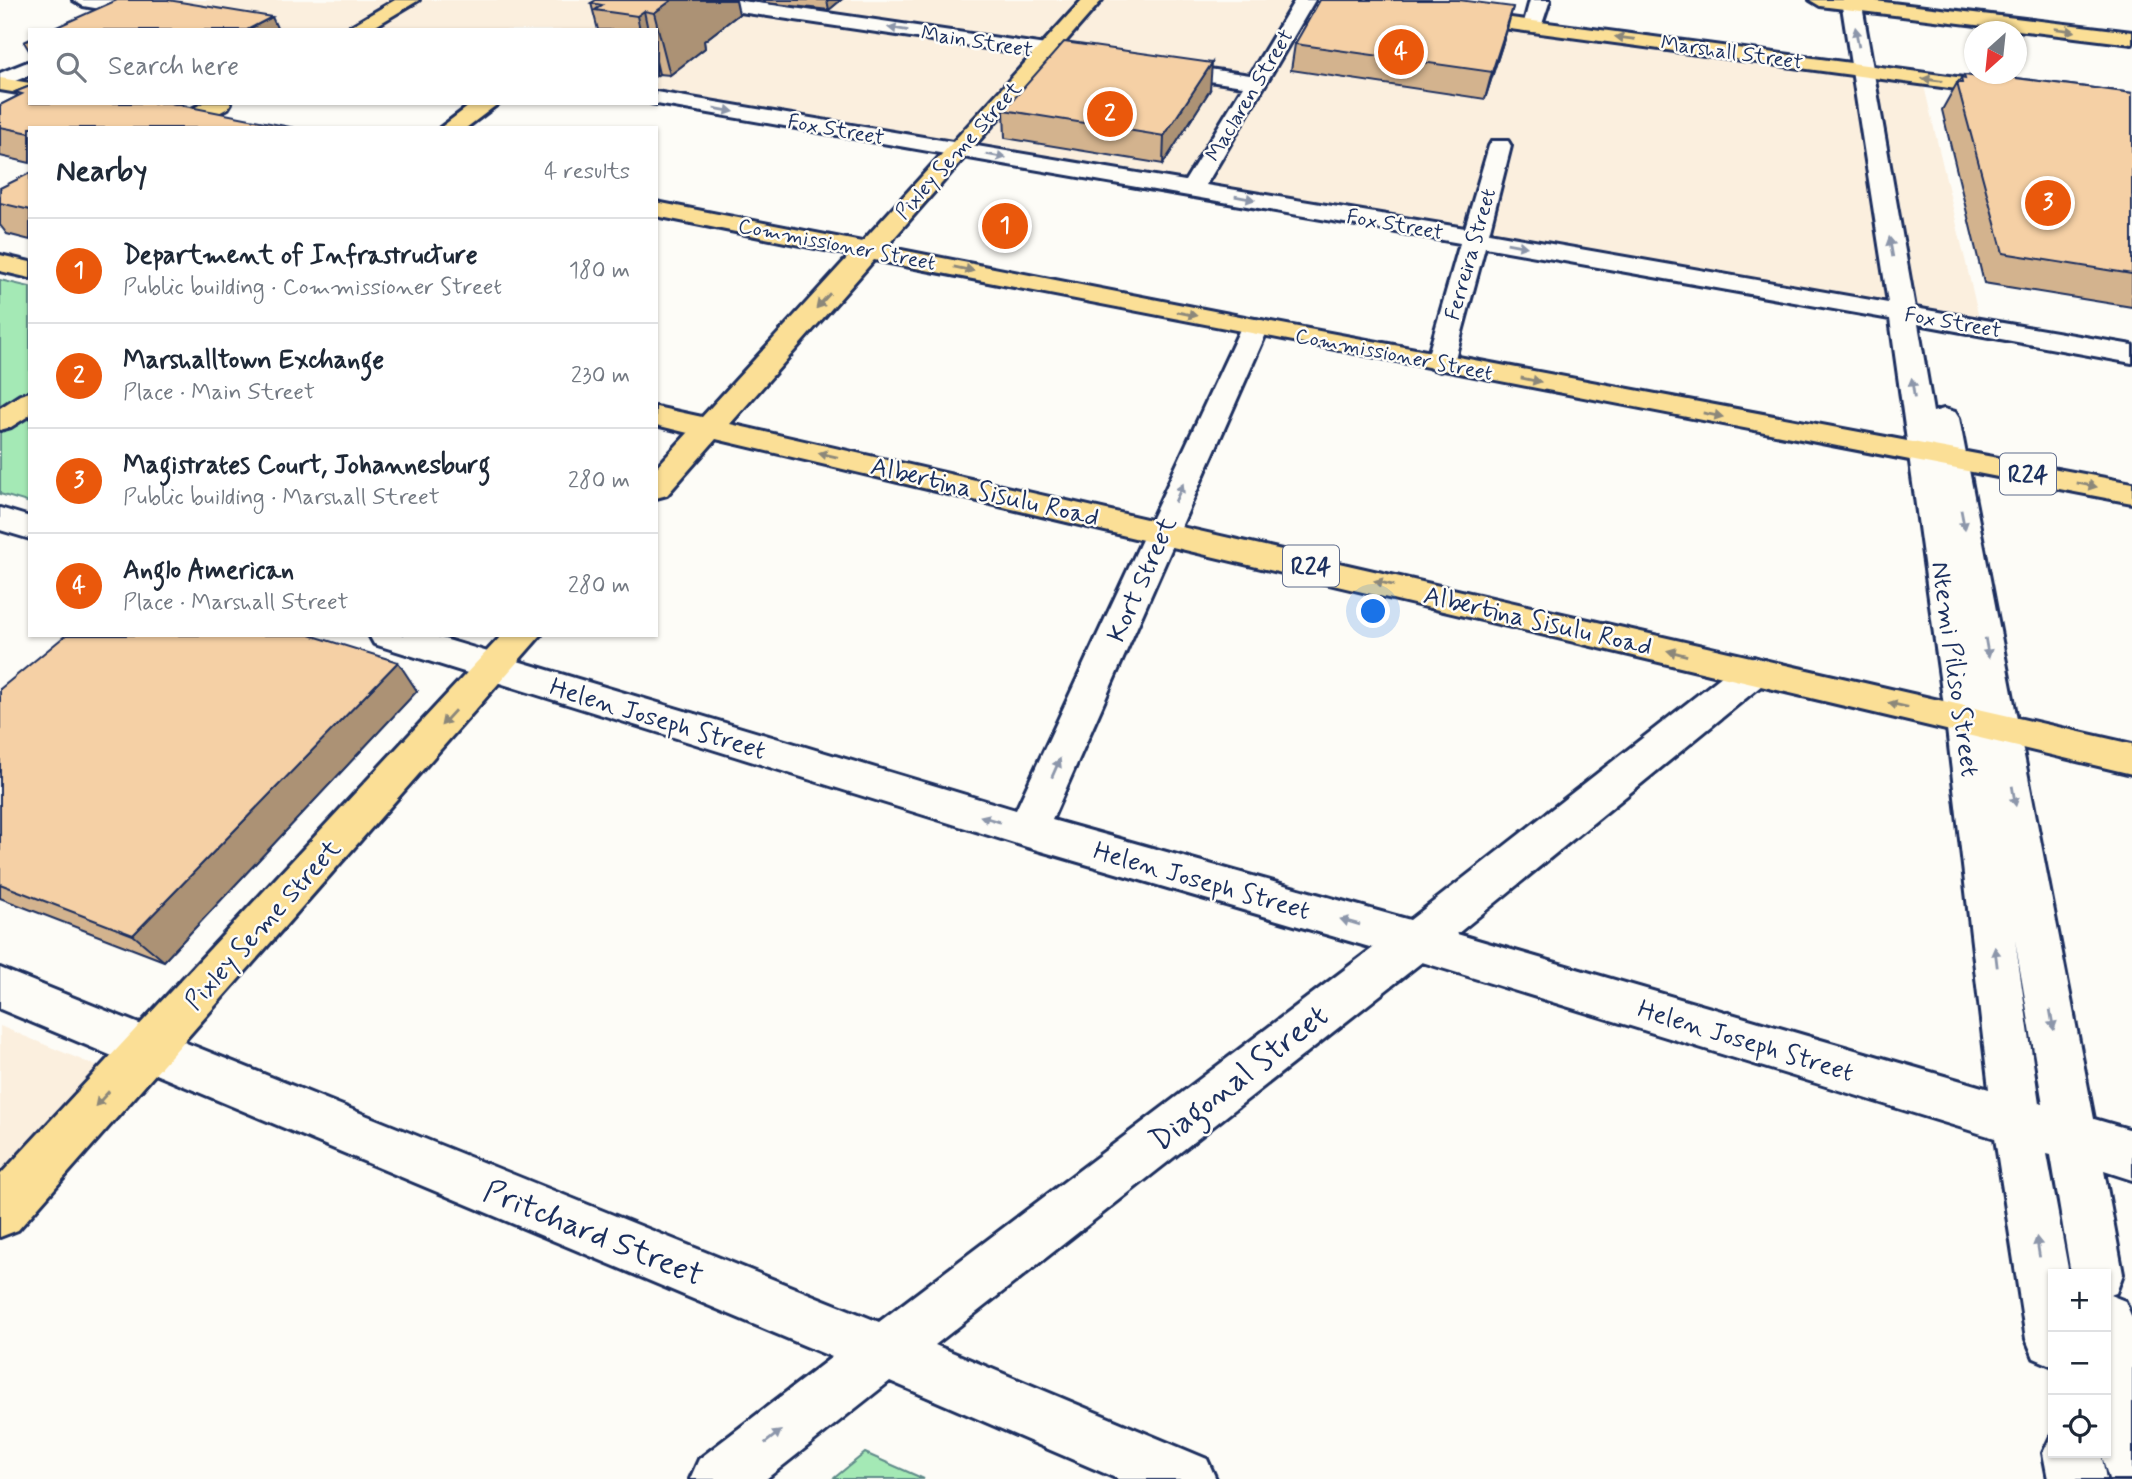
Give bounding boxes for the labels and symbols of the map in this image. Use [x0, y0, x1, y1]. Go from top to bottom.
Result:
street label: Main Street [919, 19, 1035, 65]
north arrow [1964, 21, 2027, 84]
one-way arrow [886, 23, 908, 34]
street label: Maclaren Street [1199, 24, 1300, 167]
one-way arrow [2055, 24, 2077, 35]
pin: 4 [1378, 26, 1424, 78]
one-way arrow [1851, 26, 1862, 48]
street label: Marshall Street [1659, 29, 1805, 77]
one-way arrow [1614, 33, 1636, 44]
one-way arrow [1921, 74, 1943, 85]
street label: Pixley Seme Street [889, 75, 1029, 226]
pin: 2 [1087, 88, 1133, 140]
one-way arrow [713, 105, 735, 116]
street label: Fox Street [785, 108, 886, 152]
one-way arrow [985, 151, 1007, 162]
pin: 3 [2025, 177, 2071, 229]
street label: Ferreira Street [1439, 185, 1503, 323]
one-way arrow [1234, 193, 1256, 204]
pin: 1 [982, 200, 1028, 252]
street label: Fox Street [1344, 203, 1445, 247]
street label: Commissioner Street [736, 212, 938, 278]
one-way arrow [1885, 236, 1896, 258]
one-way arrow [1506, 240, 1528, 251]
one-way arrow [953, 264, 975, 275]
one-way arrow [815, 292, 831, 310]
street label: Fox Street [1902, 301, 2003, 345]
one-way arrow [1176, 308, 1198, 319]
street label: Commissioner Street [1293, 322, 1495, 388]
one-way arrow [1520, 374, 1542, 385]
one-way arrow [1908, 376, 1919, 398]
one-way arrow [1702, 410, 1724, 421]
one-way arrow [817, 449, 839, 460]
street label: Albertina Sisulu Road [867, 450, 1102, 536]
road number: R24 [2000, 453, 2056, 494]
one-way arrow [2076, 480, 2098, 491]
one-way arrow [1174, 483, 1185, 504]
one-way arrow [1958, 509, 1969, 531]
street label: Kort Street [1100, 512, 1186, 648]
road number: R24 [1283, 546, 1339, 586]
street label: Ntemi Piliso Street [1922, 559, 1986, 779]
one-way arrow [1373, 578, 1395, 589]
street label: Albertina Sisulu Road [1420, 579, 1655, 665]
your location [1356, 594, 1390, 628]
one-way arrow [1982, 637, 1993, 659]
one-way arrow [1666, 647, 1688, 658]
street label: Helen Joseph Street [545, 671, 769, 769]
one-way arrow [1887, 699, 1909, 710]
one-way arrow [440, 709, 456, 727]
one-way arrow [1050, 758, 1061, 778]
one-way arrow [2008, 785, 2019, 807]
one-way arrow [980, 813, 1001, 823]
street label: Pixley Seme Street [178, 833, 349, 1018]
street label: Helen Joseph Street [1089, 835, 1314, 929]
one-way arrow [1339, 916, 1361, 927]
one-way arrow [1990, 945, 2001, 967]
street label: Helen Joseph Street [1633, 993, 1857, 1091]
street label: Diagonal Street [1141, 996, 1339, 1164]
one-way arrow [2047, 1009, 2058, 1031]
one-way arrow [95, 1090, 111, 1107]
street label: Pritchard Street [477, 1171, 709, 1297]
one-way arrow [2032, 1236, 2043, 1258]
one-way arrow [763, 1429, 781, 1444]

